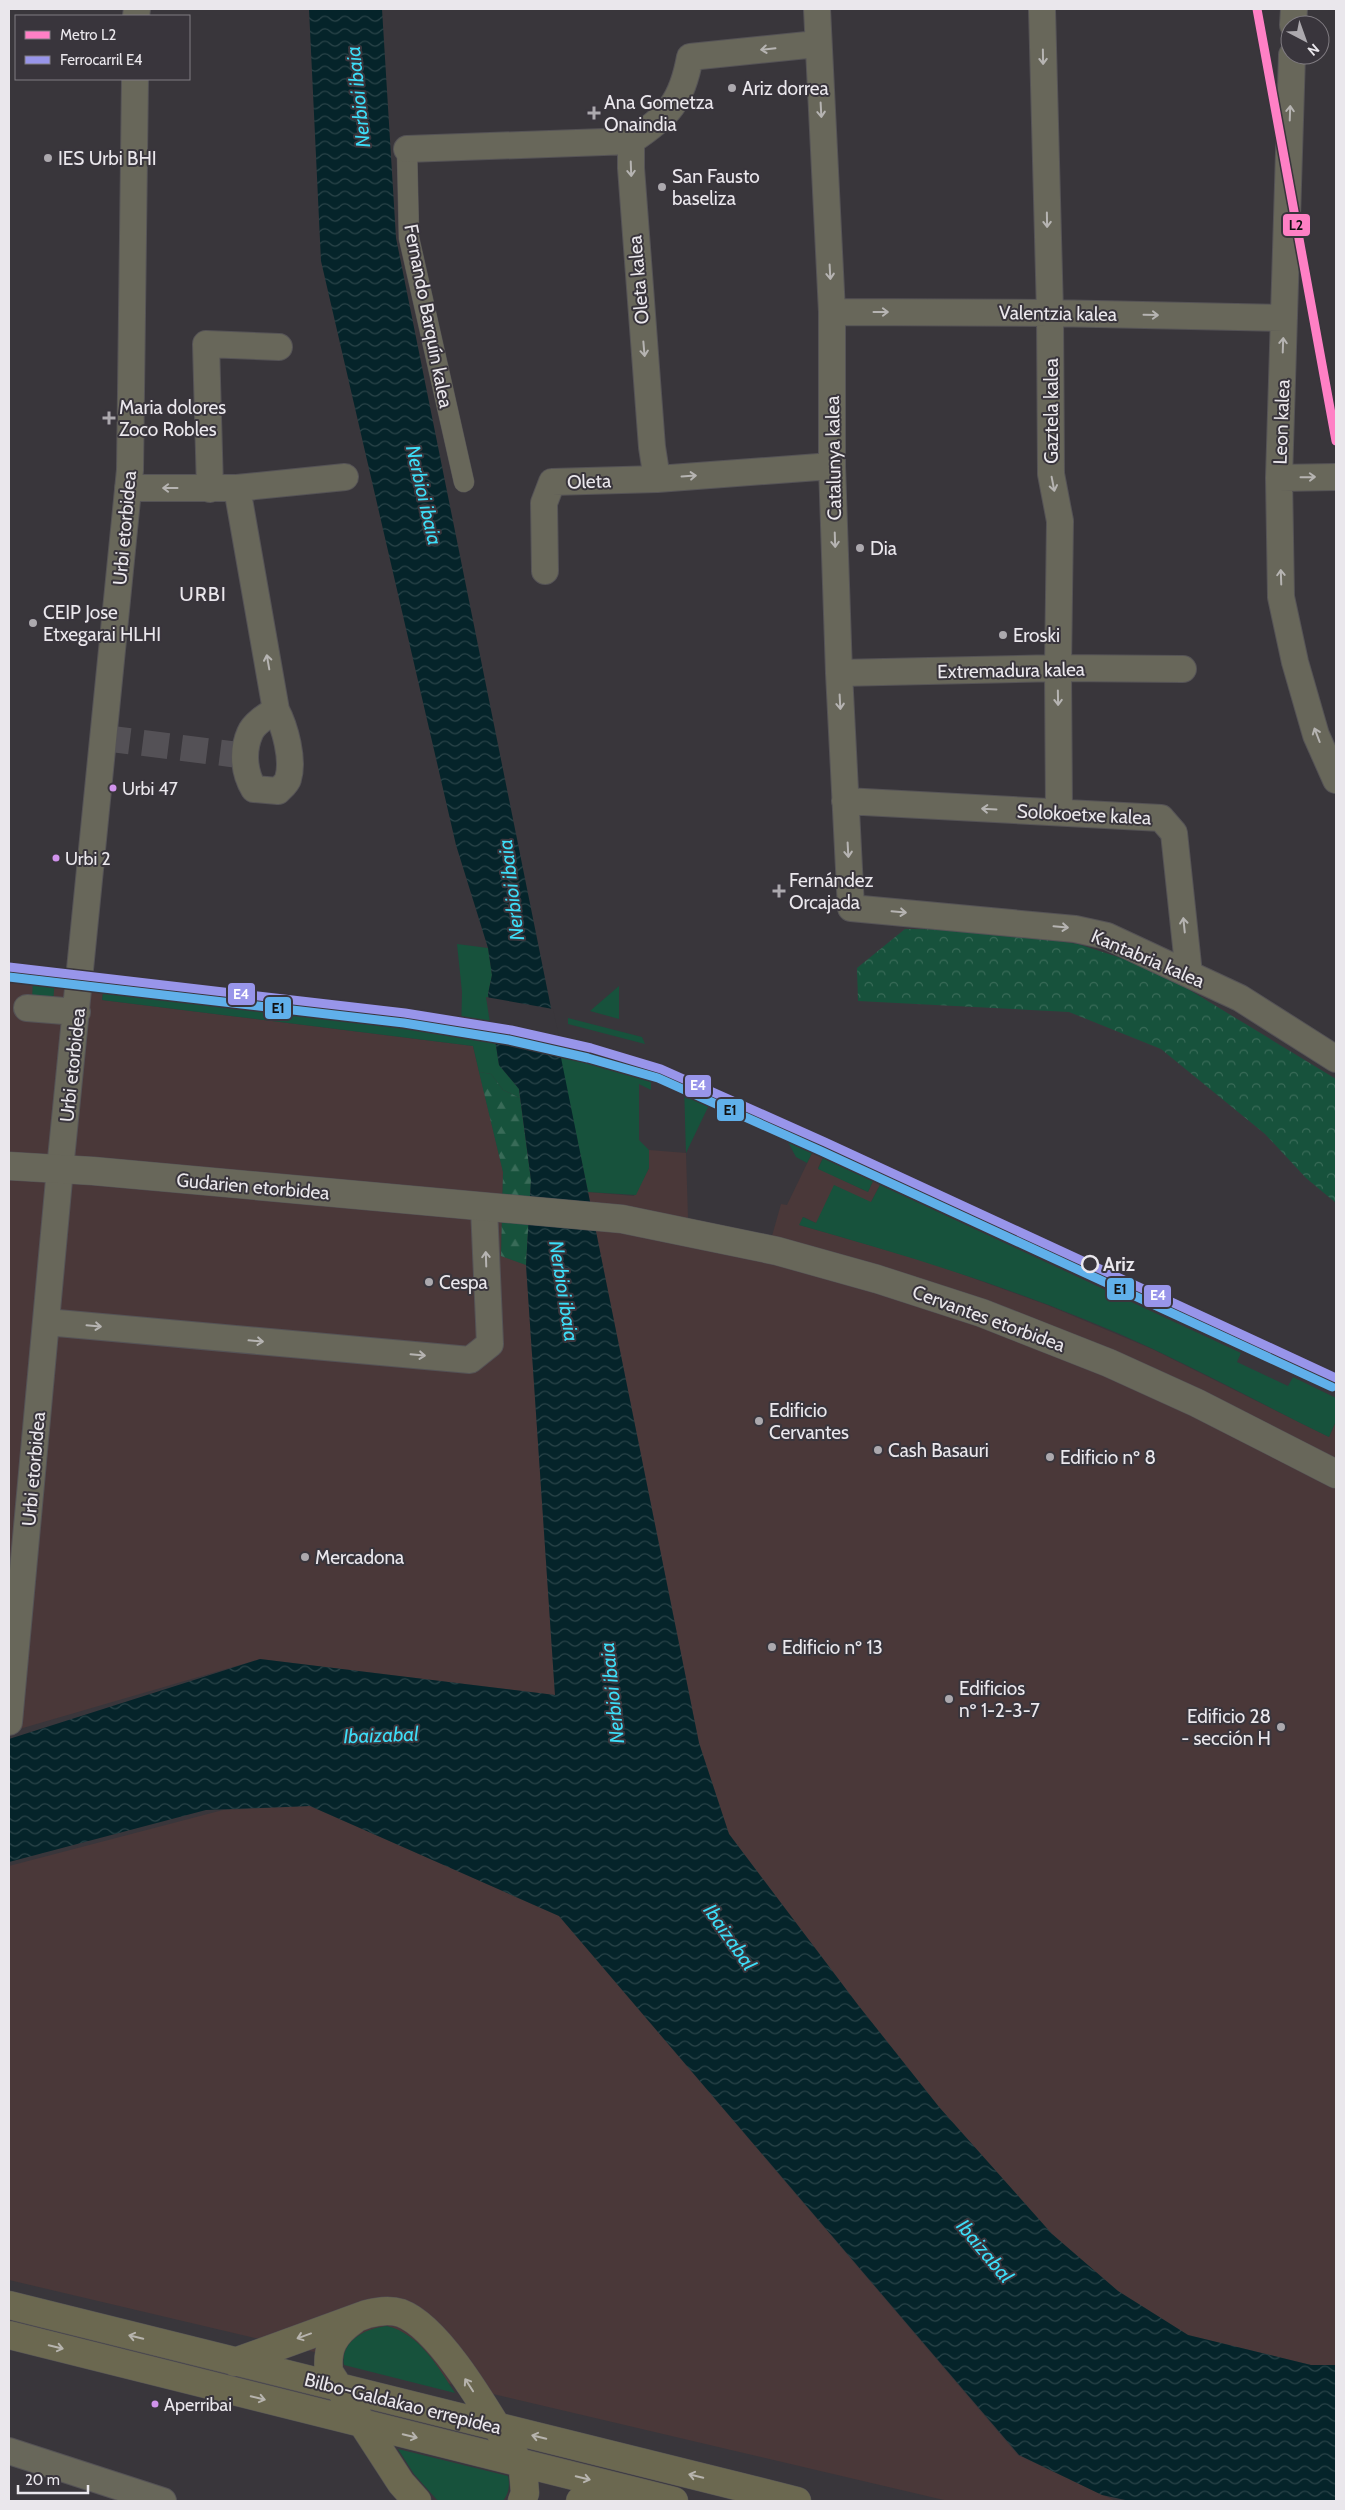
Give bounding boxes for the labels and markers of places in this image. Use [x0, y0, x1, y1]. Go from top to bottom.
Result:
place label: Ariz dorrea [742, 77, 829, 100]
marker: Ariz dorrea [726, 82, 738, 94]
place label: Ana Gometza Onaindia [604, 91, 714, 136]
marker: Ana Gometza Onaindia [588, 107, 600, 119]
place label: IES Urbi BHI [58, 147, 157, 170]
marker: IES Urbi BHI [42, 152, 54, 164]
place label: San Fausto baseliza [672, 165, 760, 210]
marker: San Fausto baseliza [656, 181, 668, 193]
place label: Maria dolores Zoco Robles [119, 396, 226, 441]
marker: Maria dolores Zoco Robles [103, 412, 115, 424]
place label: Dia [870, 537, 897, 560]
marker: Dia [854, 542, 866, 554]
place label: CEIP Jose Etxegarai HLHI [43, 601, 161, 646]
marker: CEIP Jose Etxegarai HLHI [27, 617, 39, 629]
place label: Eroski [1013, 624, 1060, 647]
marker: Eroski [997, 629, 1009, 641]
place label: Urbi 47 [122, 778, 178, 800]
marker: Urbi 47 [108, 783, 118, 793]
place label: Urbi 2 [65, 848, 111, 870]
marker: Urbi 2 [51, 853, 61, 863]
place label: Fernández Orcajada [789, 869, 873, 914]
marker: Fernández Orcajada [773, 885, 785, 897]
place label: Ariz [1103, 1253, 1135, 1276]
marker: Ariz [1081, 1255, 1099, 1273]
place label: Cespa [439, 1271, 488, 1294]
marker: Cespa [423, 1276, 435, 1288]
place label: Edificio Cervantes [769, 1399, 849, 1444]
marker: Edificio Cervantes [753, 1415, 765, 1427]
place label: Cash Basauri [888, 1439, 989, 1462]
marker: Cash Basauri [872, 1444, 884, 1456]
place label: Edificio nº 8 [1060, 1446, 1156, 1469]
marker: Edificio nº 8 [1044, 1451, 1056, 1463]
place label: Mercadona [315, 1546, 404, 1569]
marker: Mercadona [299, 1551, 311, 1563]
place label: Edificio nº 13 [782, 1636, 883, 1659]
marker: Edificio nº 13 [766, 1641, 778, 1653]
place label: Edificios nº 1-2-3-7 [959, 1677, 1040, 1722]
marker: Edificios nº 1-2-3-7 [943, 1693, 955, 1705]
place label: Edificio 28 - sección H [1181, 1705, 1271, 1750]
marker: Edificio 28 - sección H [1275, 1721, 1287, 1733]
place label: Aperribai [164, 2394, 232, 2416]
marker: Aperribai [150, 2399, 160, 2409]

